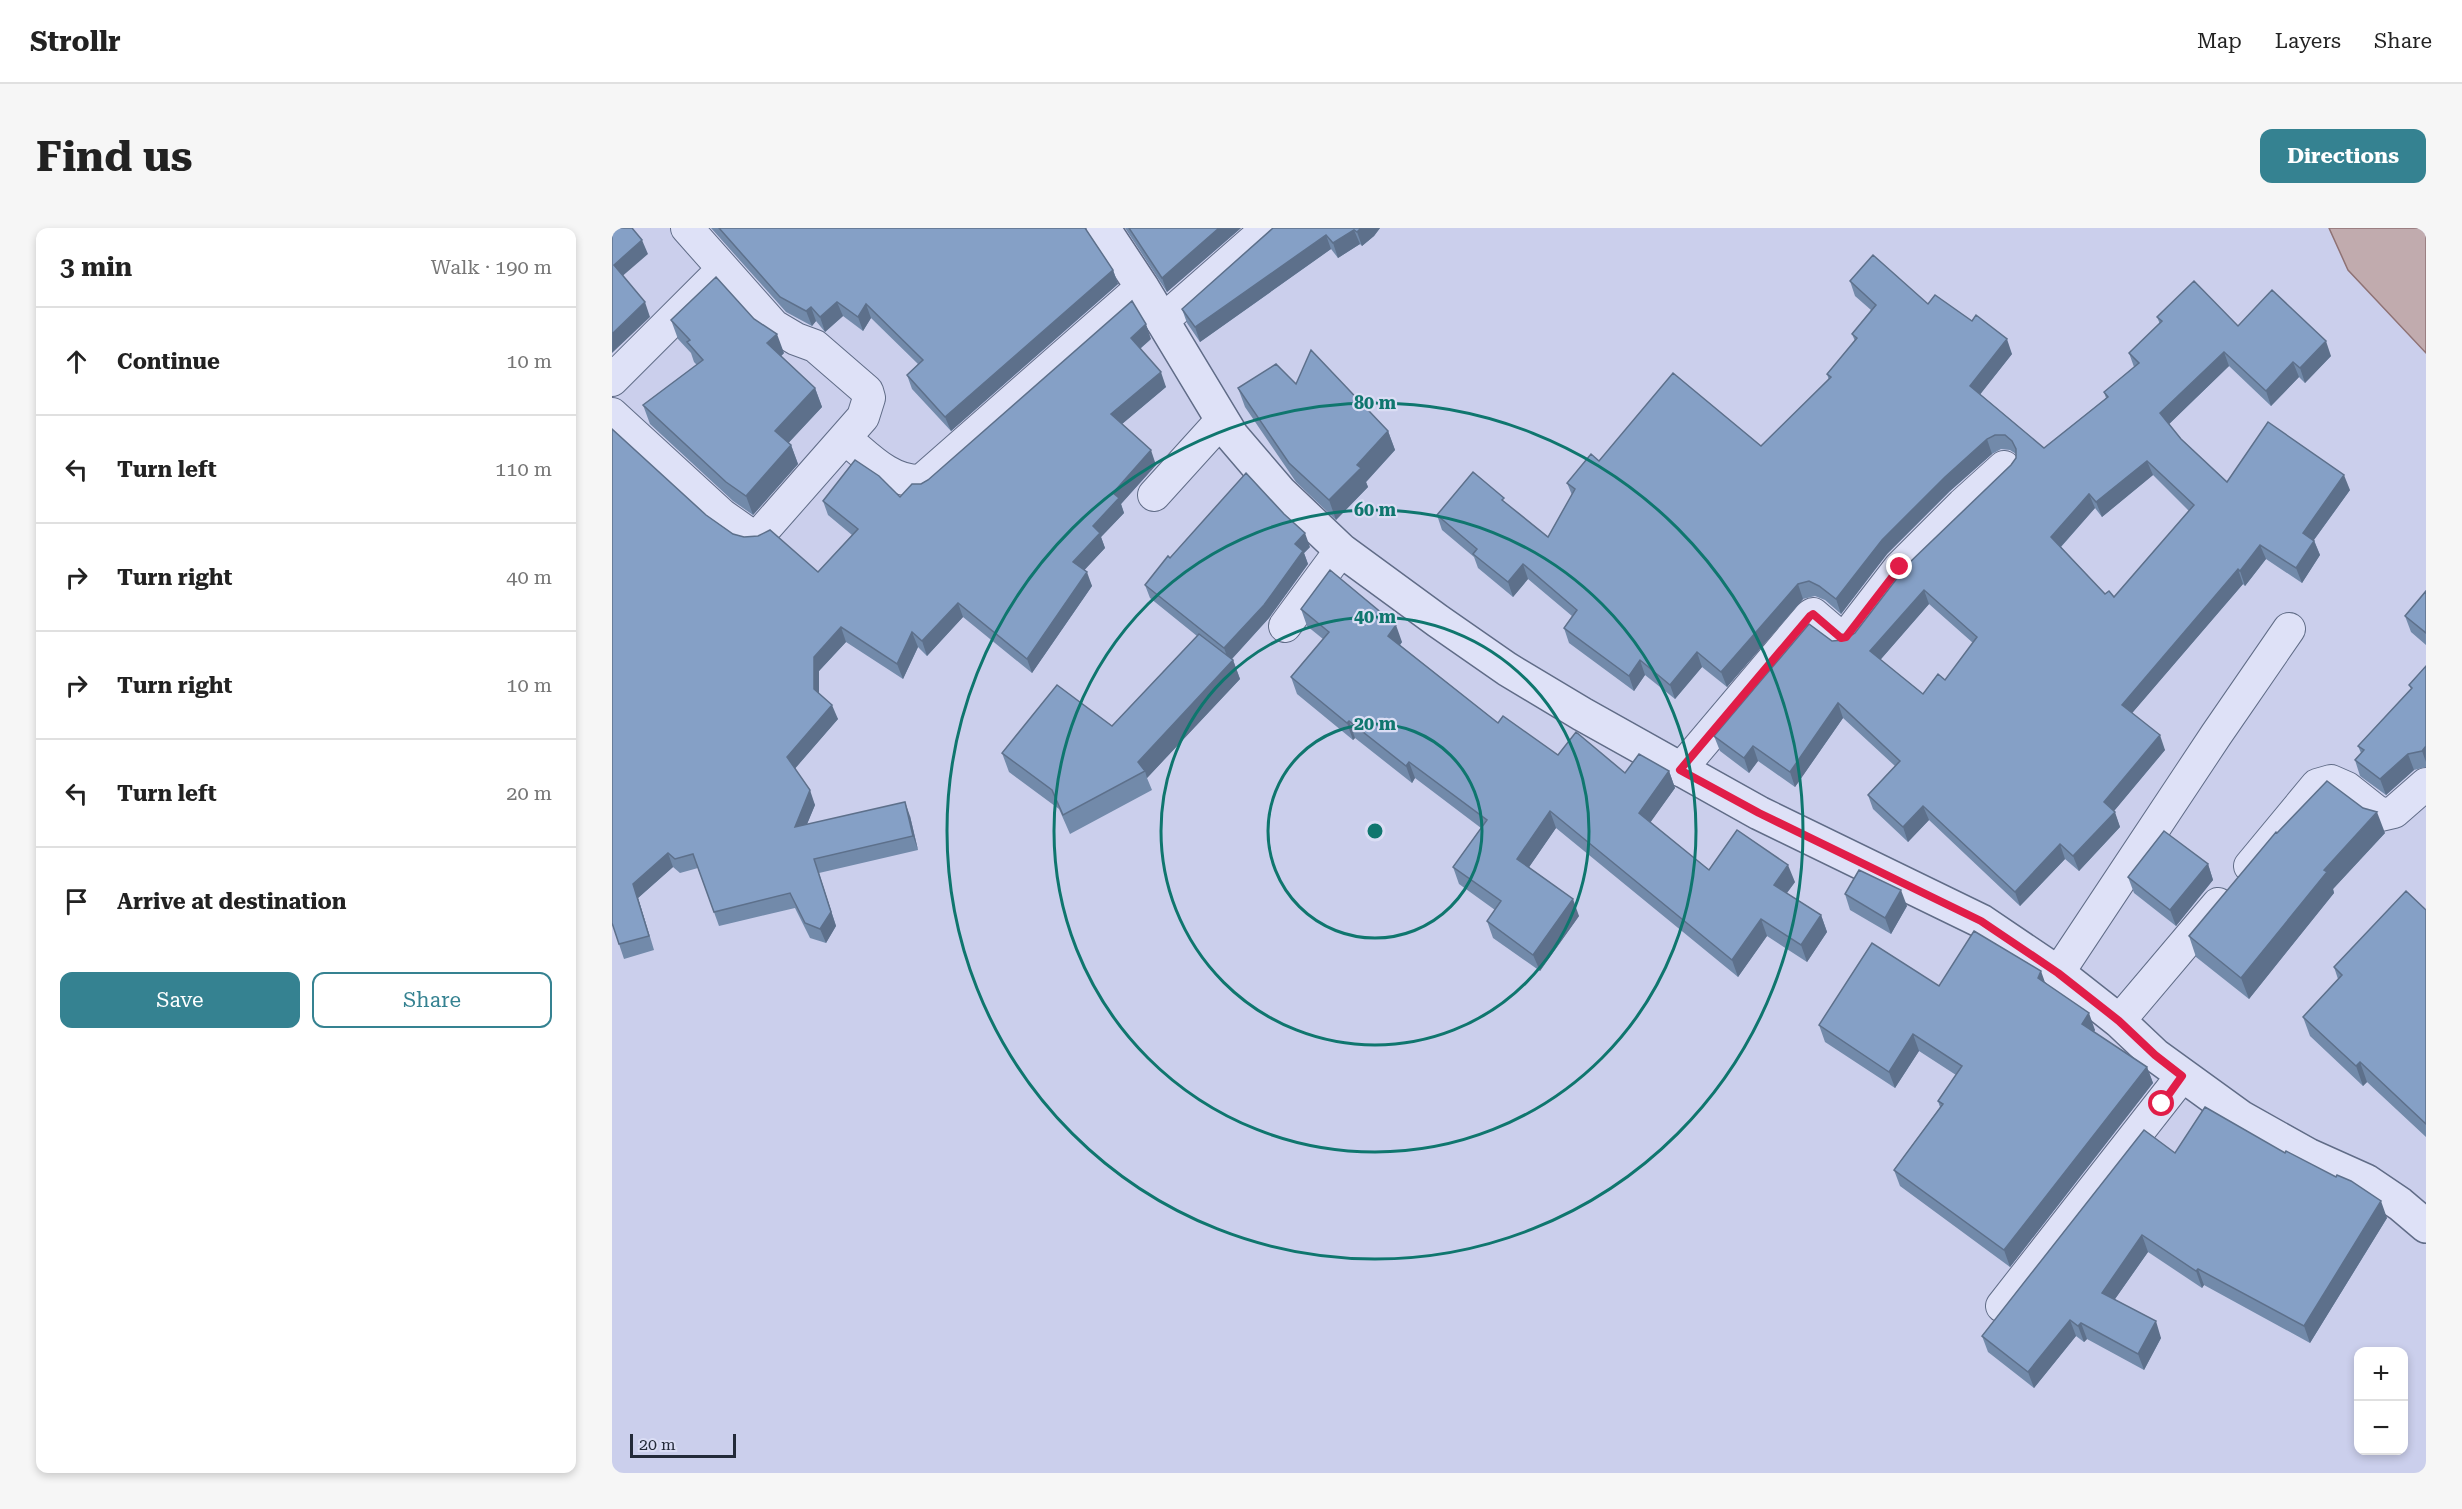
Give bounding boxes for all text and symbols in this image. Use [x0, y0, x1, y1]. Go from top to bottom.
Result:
text: Strollr [30, 25, 121, 58]
text: Map [2197, 29, 2242, 53]
text: Layers [2275, 29, 2341, 53]
text: Share [2374, 29, 2432, 53]
button: Directions [2260, 129, 2426, 183]
text: Find us [36, 132, 193, 181]
text: 3 min [60, 252, 132, 282]
text: Walk · 190 m [431, 255, 552, 279]
icon: ahead [60, 345, 93, 378]
text: Continue [117, 349, 220, 374]
text: 10 m [506, 349, 552, 373]
text: 80 m [1354, 392, 1397, 413]
icon: left [60, 453, 93, 486]
text: Turn left [117, 457, 217, 482]
text: 110 m [495, 457, 552, 481]
text: 60 m [1354, 499, 1397, 520]
route end [1886, 553, 1912, 579]
icon: right [60, 561, 93, 594]
text: Turn right [117, 565, 232, 590]
text: 40 m [506, 565, 552, 589]
text: 40 m [1354, 606, 1397, 627]
icon: right [60, 669, 93, 702]
text: Turn right [117, 673, 232, 698]
text: 10 m [506, 673, 552, 697]
text: 20 m [1354, 713, 1397, 734]
icon: left [60, 777, 93, 810]
text: Turn left [117, 781, 217, 806]
text: 20 m [506, 781, 552, 805]
centre of rings [1365, 821, 1385, 841]
icon: arrive [60, 885, 93, 918]
text: Arrive at destination [117, 889, 346, 914]
button: Save [60, 972, 300, 1028]
button: Share [312, 972, 552, 1028]
route start [2148, 1090, 2174, 1116]
map controls [2354, 1347, 2408, 1455]
button: + [2354, 1347, 2408, 1401]
button: − [2354, 1401, 2408, 1455]
scale bar [630, 1431, 736, 1458]
text: 20 m [639, 1435, 676, 1454]

